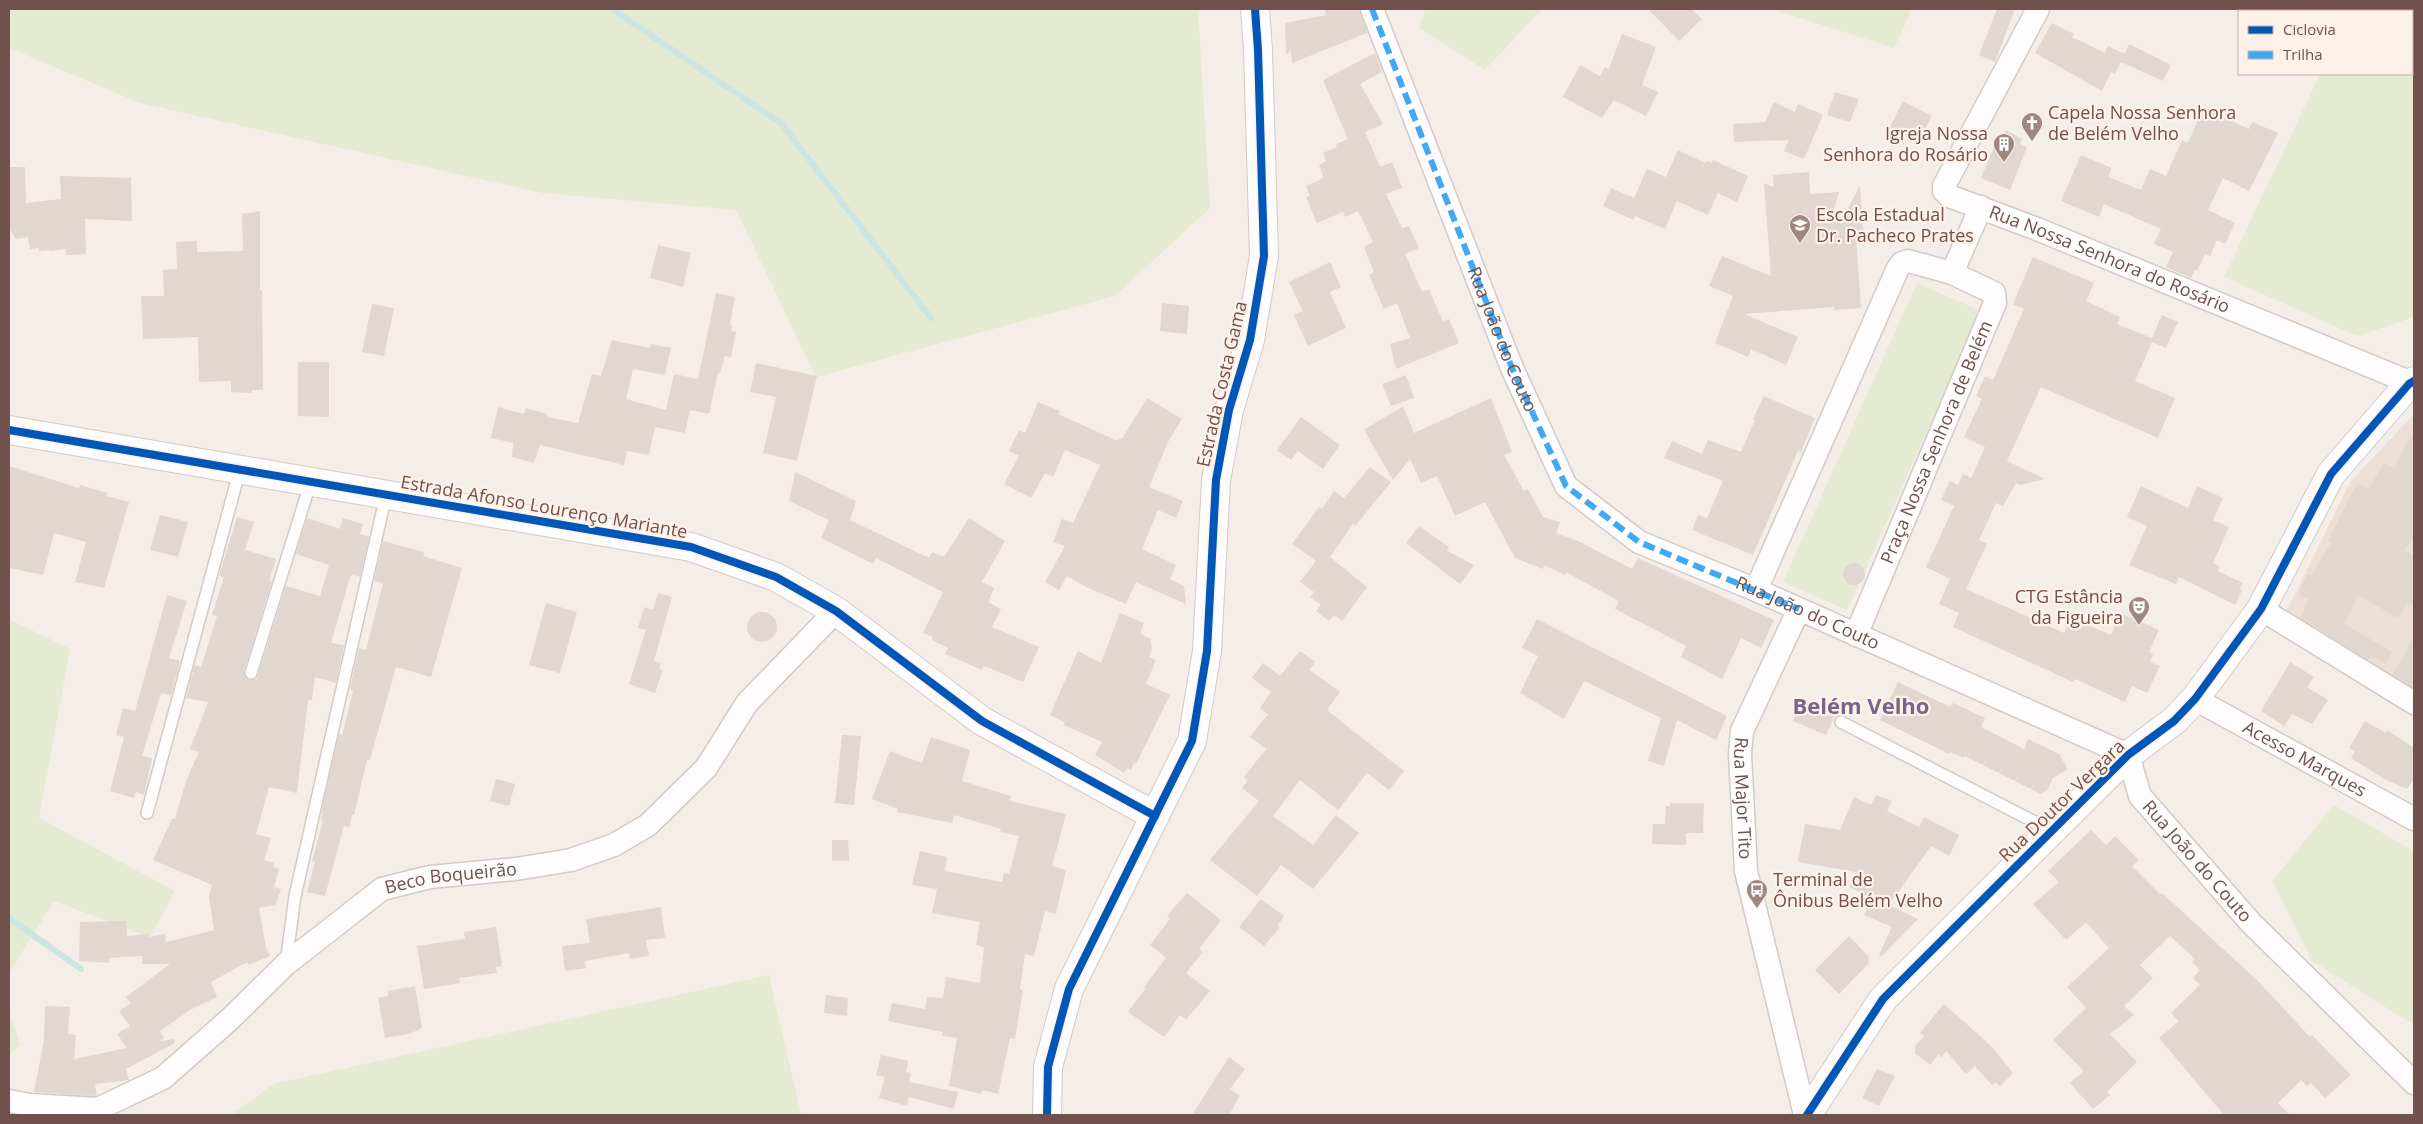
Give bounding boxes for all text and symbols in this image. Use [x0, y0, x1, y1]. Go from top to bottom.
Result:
legend [2238, 10, 2413, 75]
text: Ciclovia [2283, 19, 2336, 39]
text: Trilha [2283, 44, 2323, 64]
place label: Capela Nossa Senhora de Belém Velho [2048, 100, 2236, 145]
church icon: Capela Nossa Senhora de Belém Velho [2020, 111, 2044, 142]
place label: Igreja Nossa Senhora do Rosário [1823, 121, 1988, 166]
building icon: Igreja Nossa Senhora do Rosário [1992, 132, 2016, 163]
street label: Rua Nossa Senhora do Rosário [1986, 199, 2234, 318]
place label: Escola Estadual Dr. Pacheco Prates [1816, 202, 1974, 247]
school or university icon: Escola Estadual Dr. Pacheco Prates [1788, 213, 1812, 244]
street label: Rua João do Couto [1463, 263, 1543, 415]
street label: Estrada Costa Gama [1190, 298, 1252, 469]
street label: Praça Nossa Senhora de Belém [1874, 317, 1997, 567]
street label: Estrada Afonso Lourenço Mariante [399, 469, 690, 543]
street label: Rua João do Couto [1732, 570, 1884, 654]
place label: CTG Estância da Figueira [2015, 584, 2123, 629]
theatre icon: CTG Estância da Figueira [2127, 595, 2151, 626]
district label: Belém Velho [1793, 690, 1929, 720]
street label: Acesso Marques [2239, 715, 2371, 802]
street label: Rua Doutor Vergara [1993, 734, 2129, 867]
street label: Rua Major Tito [1729, 736, 1758, 860]
street label: Rua João do Couto [2138, 794, 2258, 927]
street label: Beco Boqueirão [382, 856, 518, 899]
place label: Terminal de Ônibus Belém Velho [1773, 867, 1943, 912]
bus stop icon: Terminal de Ônibus Belém Velho [1745, 878, 1769, 909]

